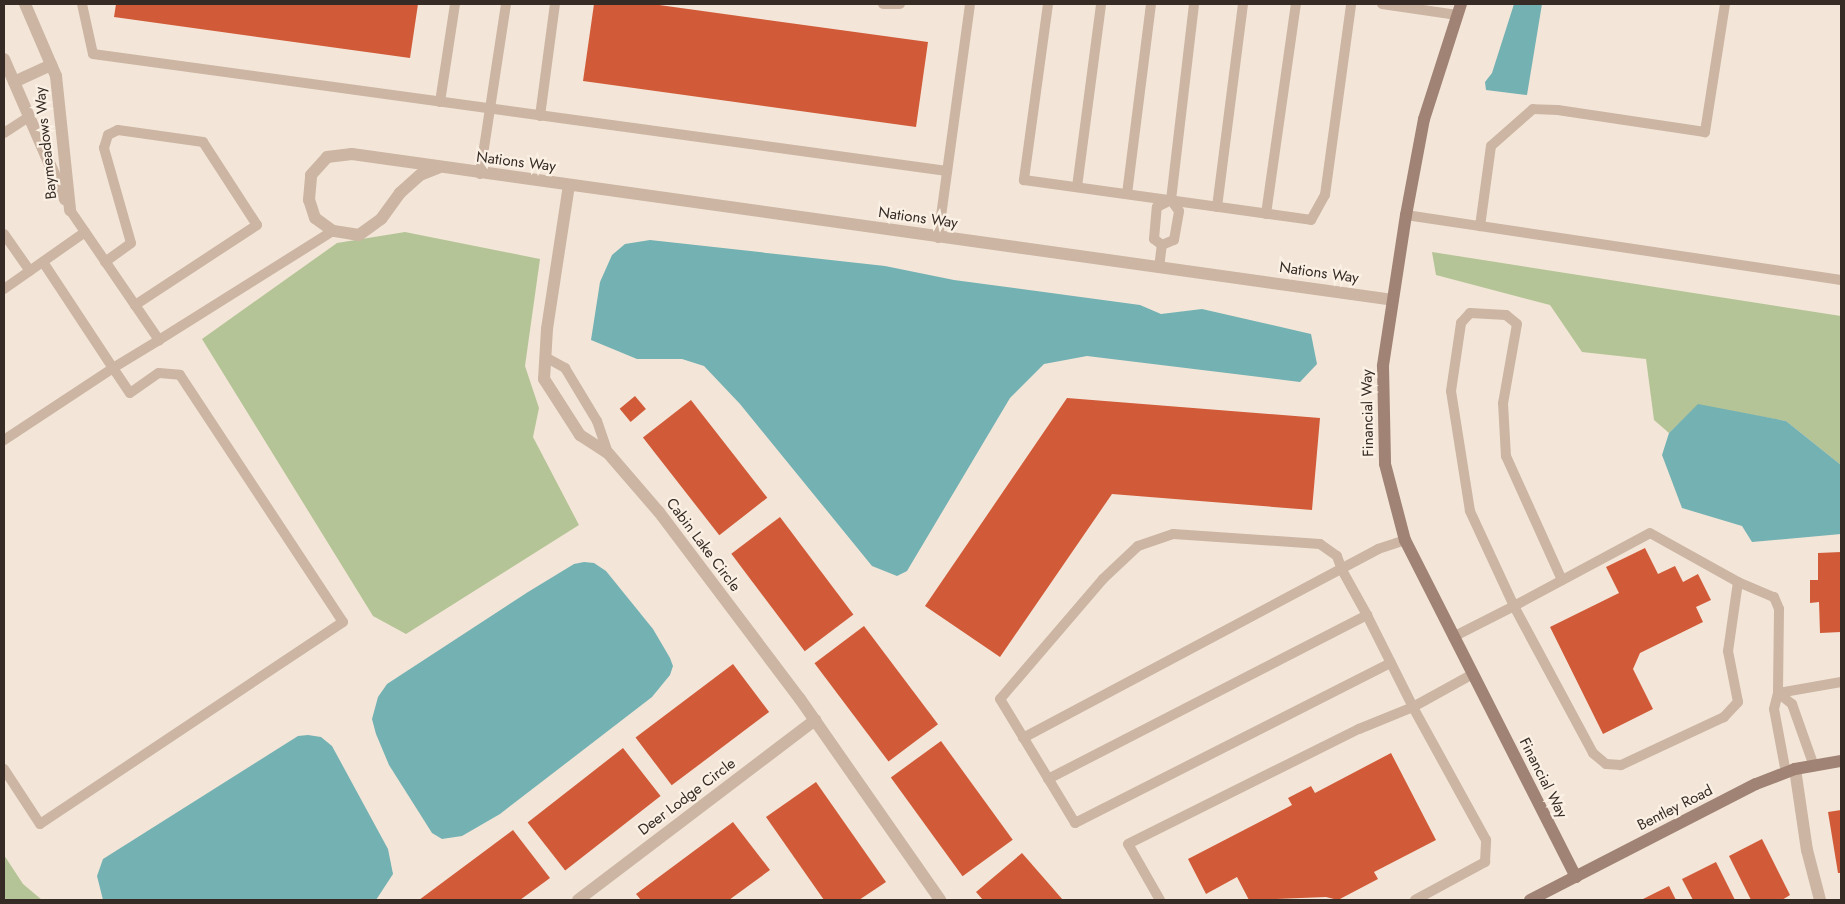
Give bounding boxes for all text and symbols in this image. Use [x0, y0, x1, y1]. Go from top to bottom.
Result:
street label: Baymeadows Way [31, 86, 61, 200]
street label: Nations Way [475, 148, 557, 176]
street label: Nations Way [877, 204, 959, 232]
street label: Nations Way [1278, 259, 1360, 287]
street label: Financial Way [1358, 369, 1378, 457]
street label: Cabin Lake Circle [662, 495, 744, 595]
street label: Financial Way [1515, 735, 1571, 821]
street label: Deer Lodge Circle [635, 755, 739, 839]
street label: Bentley Road [1634, 781, 1716, 835]

